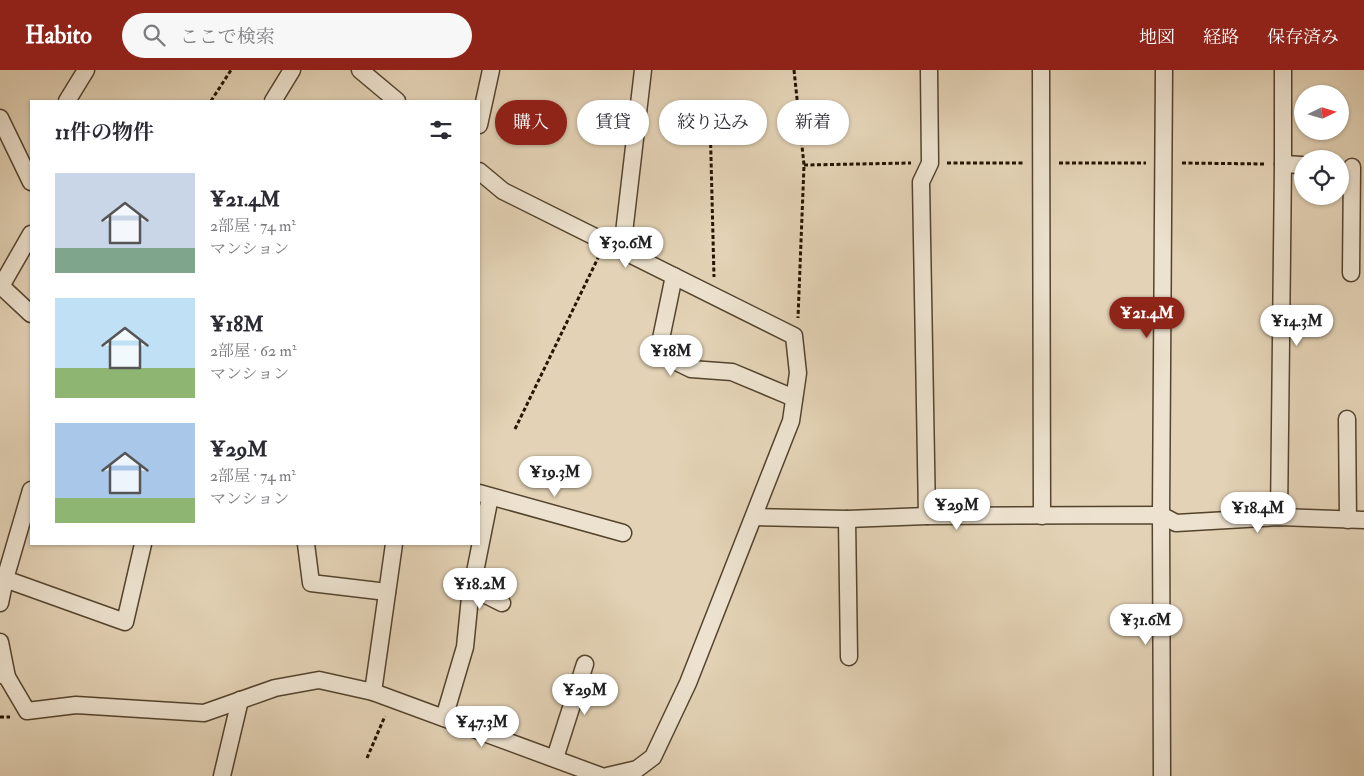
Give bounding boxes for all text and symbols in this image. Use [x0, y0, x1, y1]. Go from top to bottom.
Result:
search box [122, 13, 472, 58]
text: Habito [25, 20, 92, 51]
icon: search [140, 21, 168, 49]
text: ここで検索 [180, 25, 275, 49]
text: 地図 [1139, 26, 1175, 49]
text: 経路 [1203, 26, 1239, 49]
text: 保存済み [1267, 26, 1339, 49]
north arrow [1294, 85, 1349, 140]
map controls [1294, 85, 1349, 205]
chip: 購入 [495, 100, 567, 145]
chip: 賃貸 [577, 100, 649, 145]
chip: 絞り込み [659, 100, 767, 145]
chip: 新着 [777, 100, 849, 145]
icon: filters [427, 116, 455, 144]
text: 11件の物件 [55, 119, 154, 146]
button: locate [1294, 150, 1349, 205]
text: ¥21.4M [210, 186, 280, 213]
icon: home [95, 193, 155, 253]
text: 2部屋 · 74 m² [210, 216, 296, 236]
pin: ¥30.6M [585, 226, 667, 269]
text: ¥30.6M [599, 233, 653, 253]
text: マンション [210, 239, 289, 259]
pin: ¥21.4M [1106, 296, 1188, 339]
text: ¥21.4M [1120, 303, 1174, 323]
pin: ¥14.3M [1256, 304, 1338, 347]
text: ¥18M [210, 311, 263, 338]
text: ¥14.3M [1271, 311, 1323, 331]
icon: home [95, 318, 155, 378]
pin: ¥18M [641, 334, 701, 377]
text: 2部屋 · 62 m² [210, 341, 296, 361]
text: ¥18M [651, 341, 691, 361]
text: マンション [210, 364, 289, 384]
text: ¥29M [210, 436, 268, 463]
icon: home [95, 443, 155, 503]
pin: ¥19.3M [514, 456, 596, 498]
text: ¥19.3M [530, 462, 580, 482]
text: 2部屋 · 74 m² [210, 466, 296, 486]
pin: ¥29M [927, 488, 987, 531]
text: マンション [210, 489, 289, 509]
pin: ¥18.4M [1217, 492, 1299, 534]
text: ¥29M [935, 495, 979, 515]
text: ¥18.4M [1232, 498, 1284, 518]
pin: ¥18.2M [439, 568, 521, 610]
text: ¥18.2M [454, 574, 506, 594]
pin: ¥31.6M [1105, 604, 1187, 646]
text: ¥31.6M [1121, 610, 1171, 630]
pin: ¥29M [555, 674, 615, 716]
text: ¥29M [563, 680, 607, 700]
pin: ¥47.3M [441, 706, 523, 748]
text: ¥47.3M [456, 712, 508, 732]

